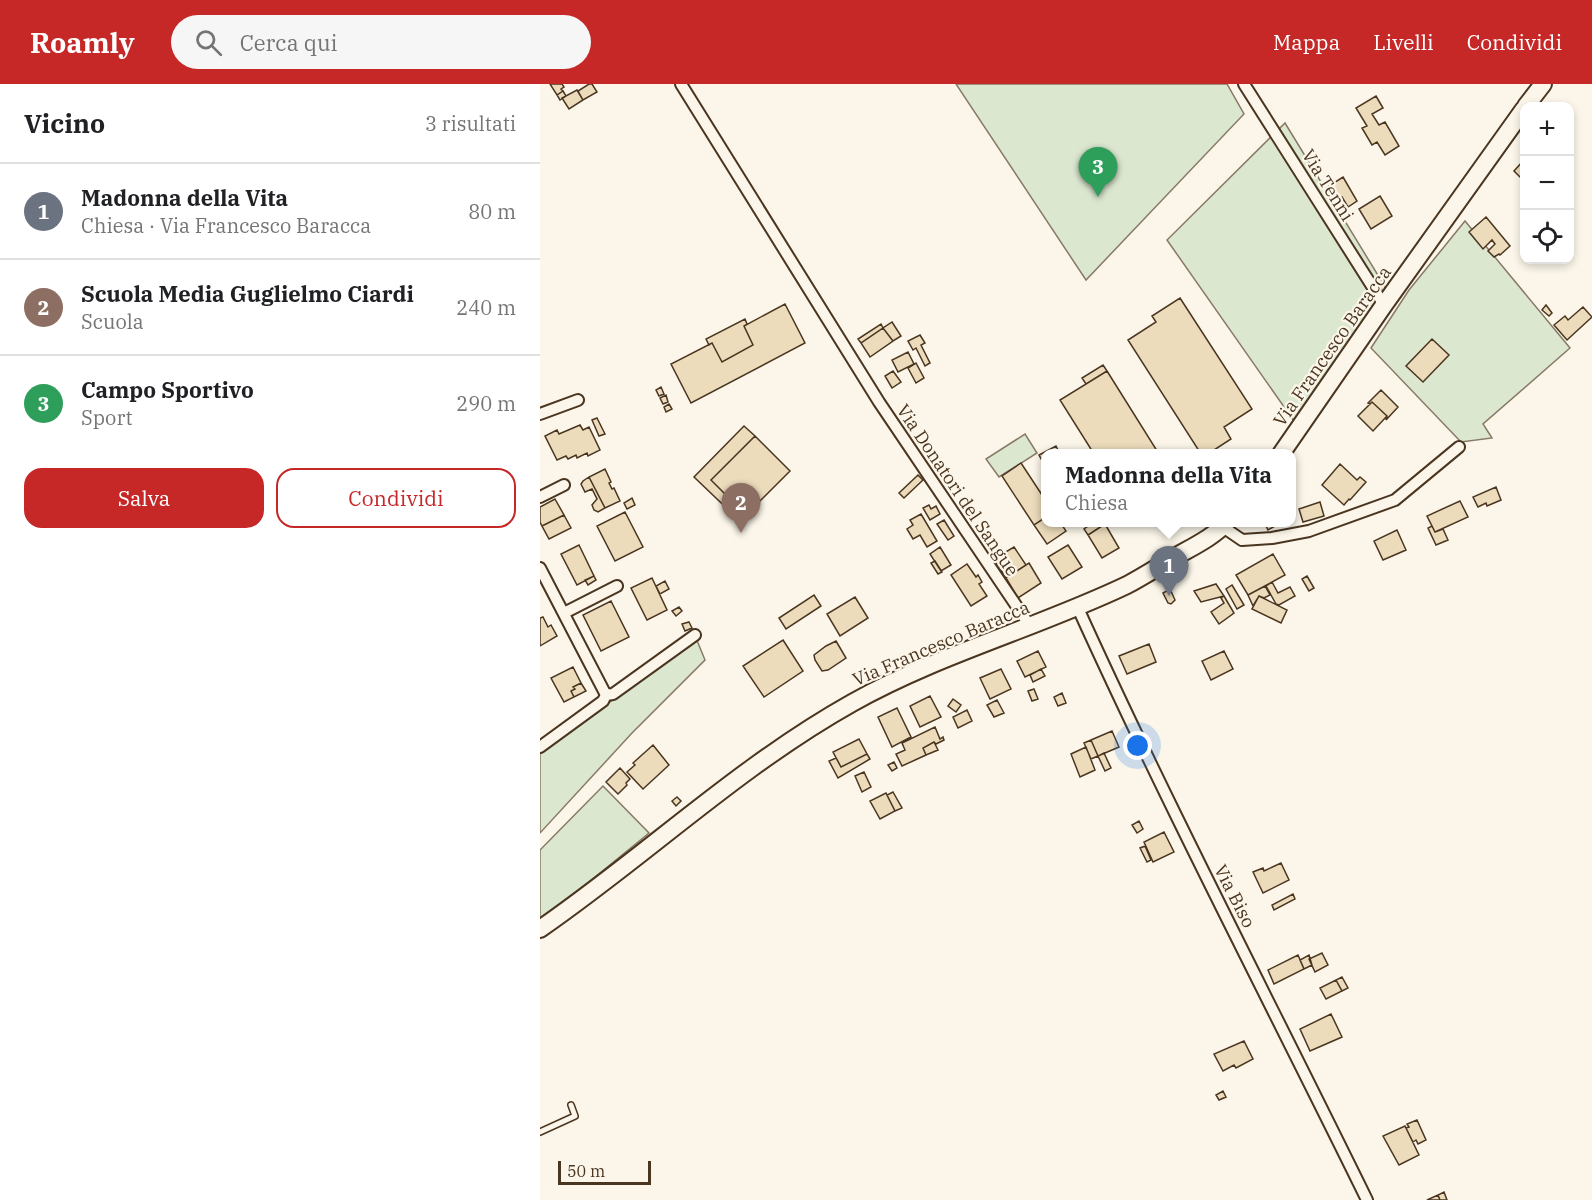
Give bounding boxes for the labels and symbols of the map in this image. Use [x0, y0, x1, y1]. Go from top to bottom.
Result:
street label: Via Tenni [1297, 145, 1359, 226]
pin: 3 [1078, 147, 1118, 197]
street label: Via Francesco Baracca [1268, 261, 1396, 431]
street label: Via Donatori del Sangue [892, 400, 1024, 580]
pin: 2 [722, 484, 760, 533]
pin: 1 [1150, 546, 1188, 596]
street label: Via Francesco Baracca [849, 595, 1033, 691]
your location [1123, 731, 1152, 760]
street label: Via Biso [1209, 861, 1261, 931]
scale bar [558, 1158, 651, 1186]

